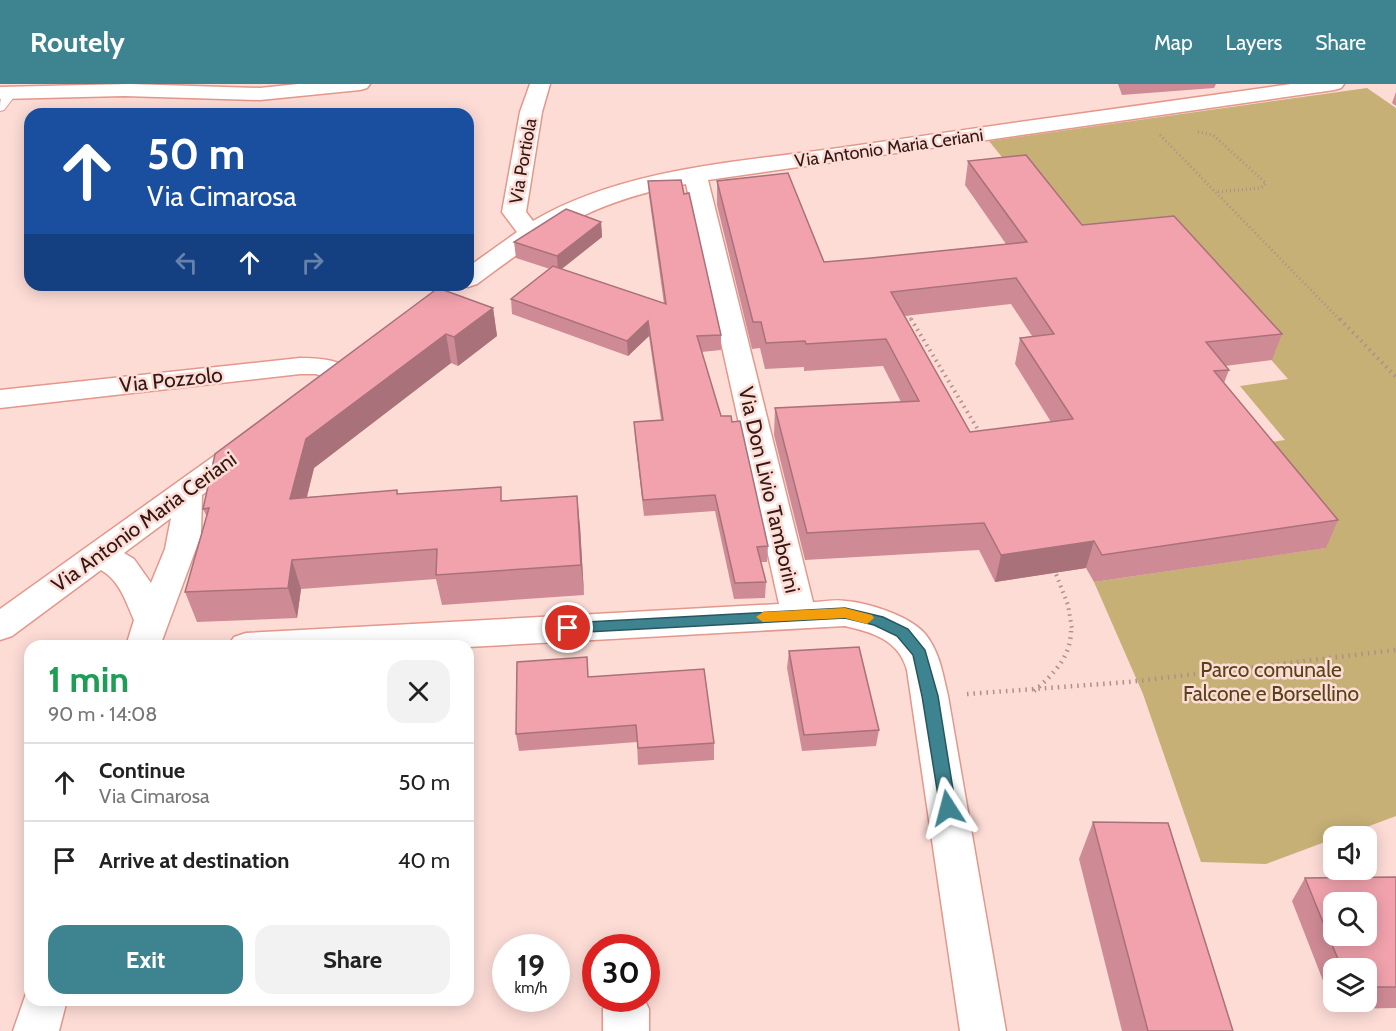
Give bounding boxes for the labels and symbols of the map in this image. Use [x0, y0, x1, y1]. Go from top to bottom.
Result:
street label: Via Portiola [505, 116, 541, 206]
street label: Via Antonio Maria Ceriani [793, 124, 985, 172]
street label: Via Pozzolo [118, 362, 224, 397]
street label: Via Don Livio Tamborini [734, 384, 805, 596]
street label: Via Antonio Maria Ceriani [46, 446, 241, 597]
pin [542, 602, 593, 653]
park label: Parco comunale Falcone e Borsellino [1183, 657, 1359, 706]
position arrow [916, 776, 980, 840]
speed limit sign: 30 [582, 934, 660, 1012]

